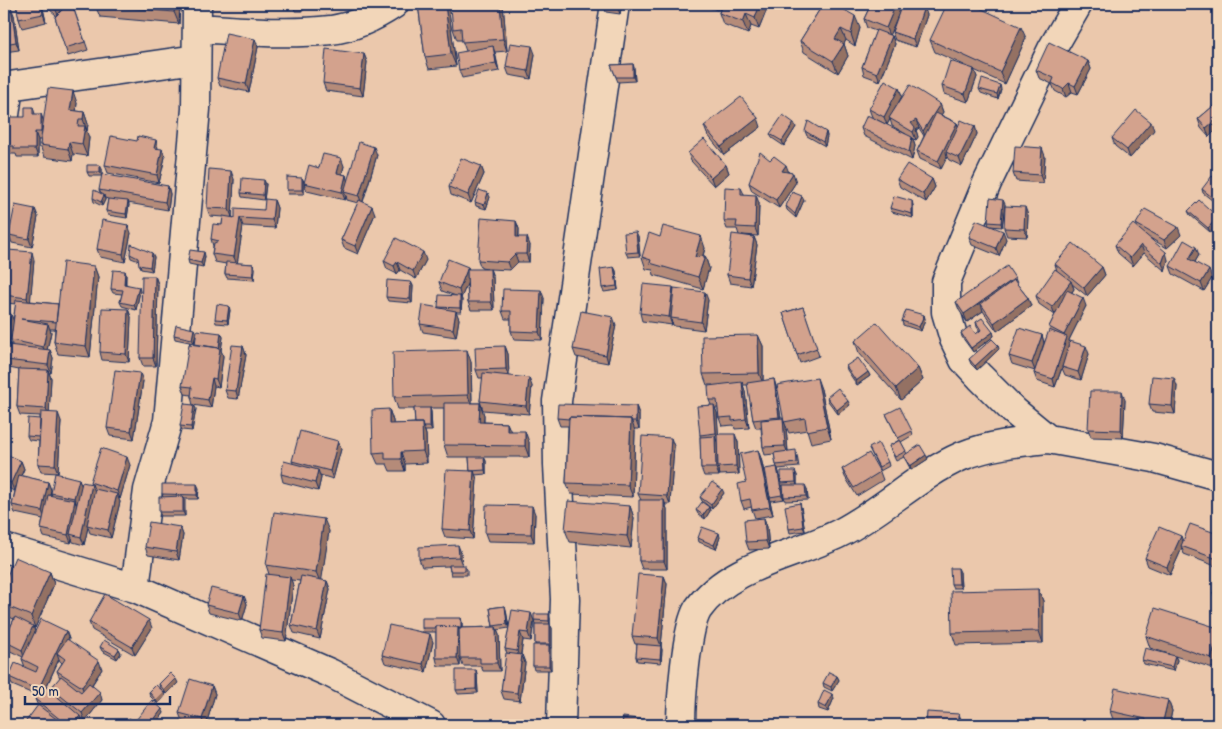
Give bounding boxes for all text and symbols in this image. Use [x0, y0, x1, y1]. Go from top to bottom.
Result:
scale bar [25, 674, 170, 706]
text: 50 m [32, 680, 59, 701]

